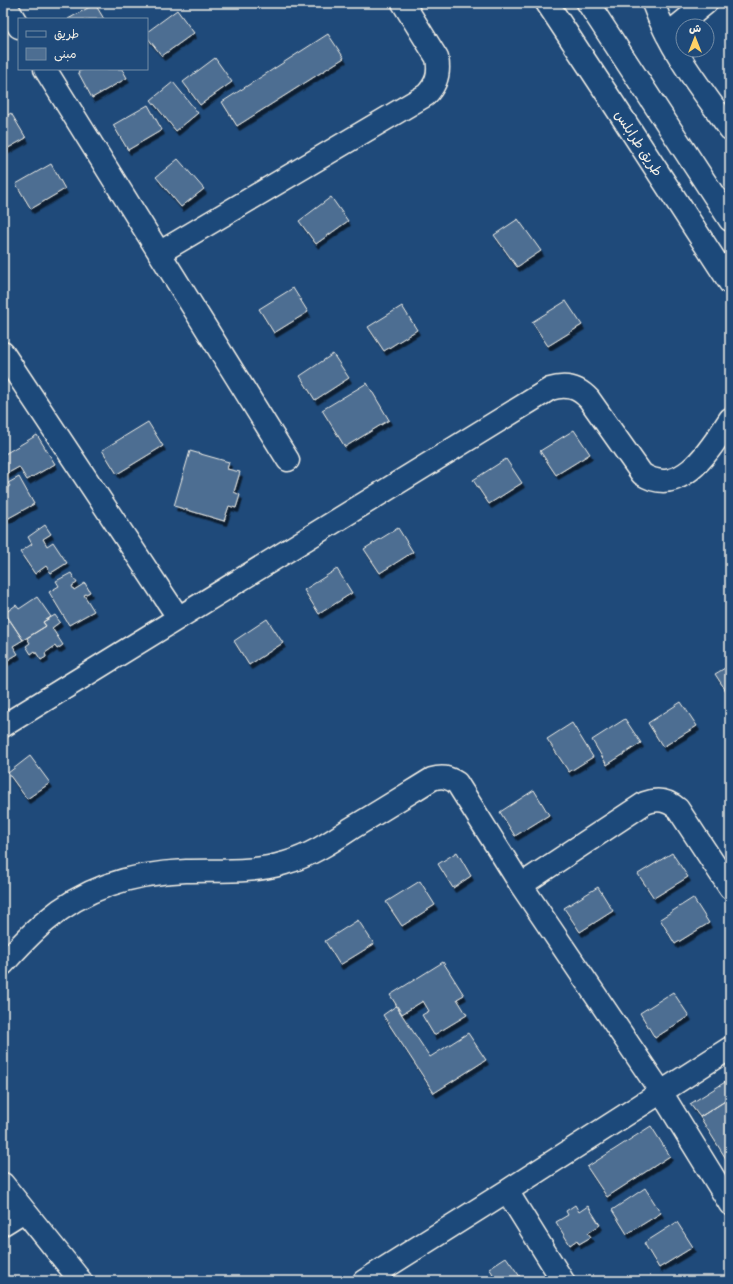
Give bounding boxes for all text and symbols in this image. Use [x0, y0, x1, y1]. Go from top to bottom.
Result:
legend [18, 18, 148, 70]
north arrow [675, 18, 715, 58]
text: ش [689, 22, 701, 35]
text: طريق [54, 27, 79, 41]
text: مبنى [54, 47, 77, 62]
street label: طريق طرابلس [611, 107, 666, 180]

